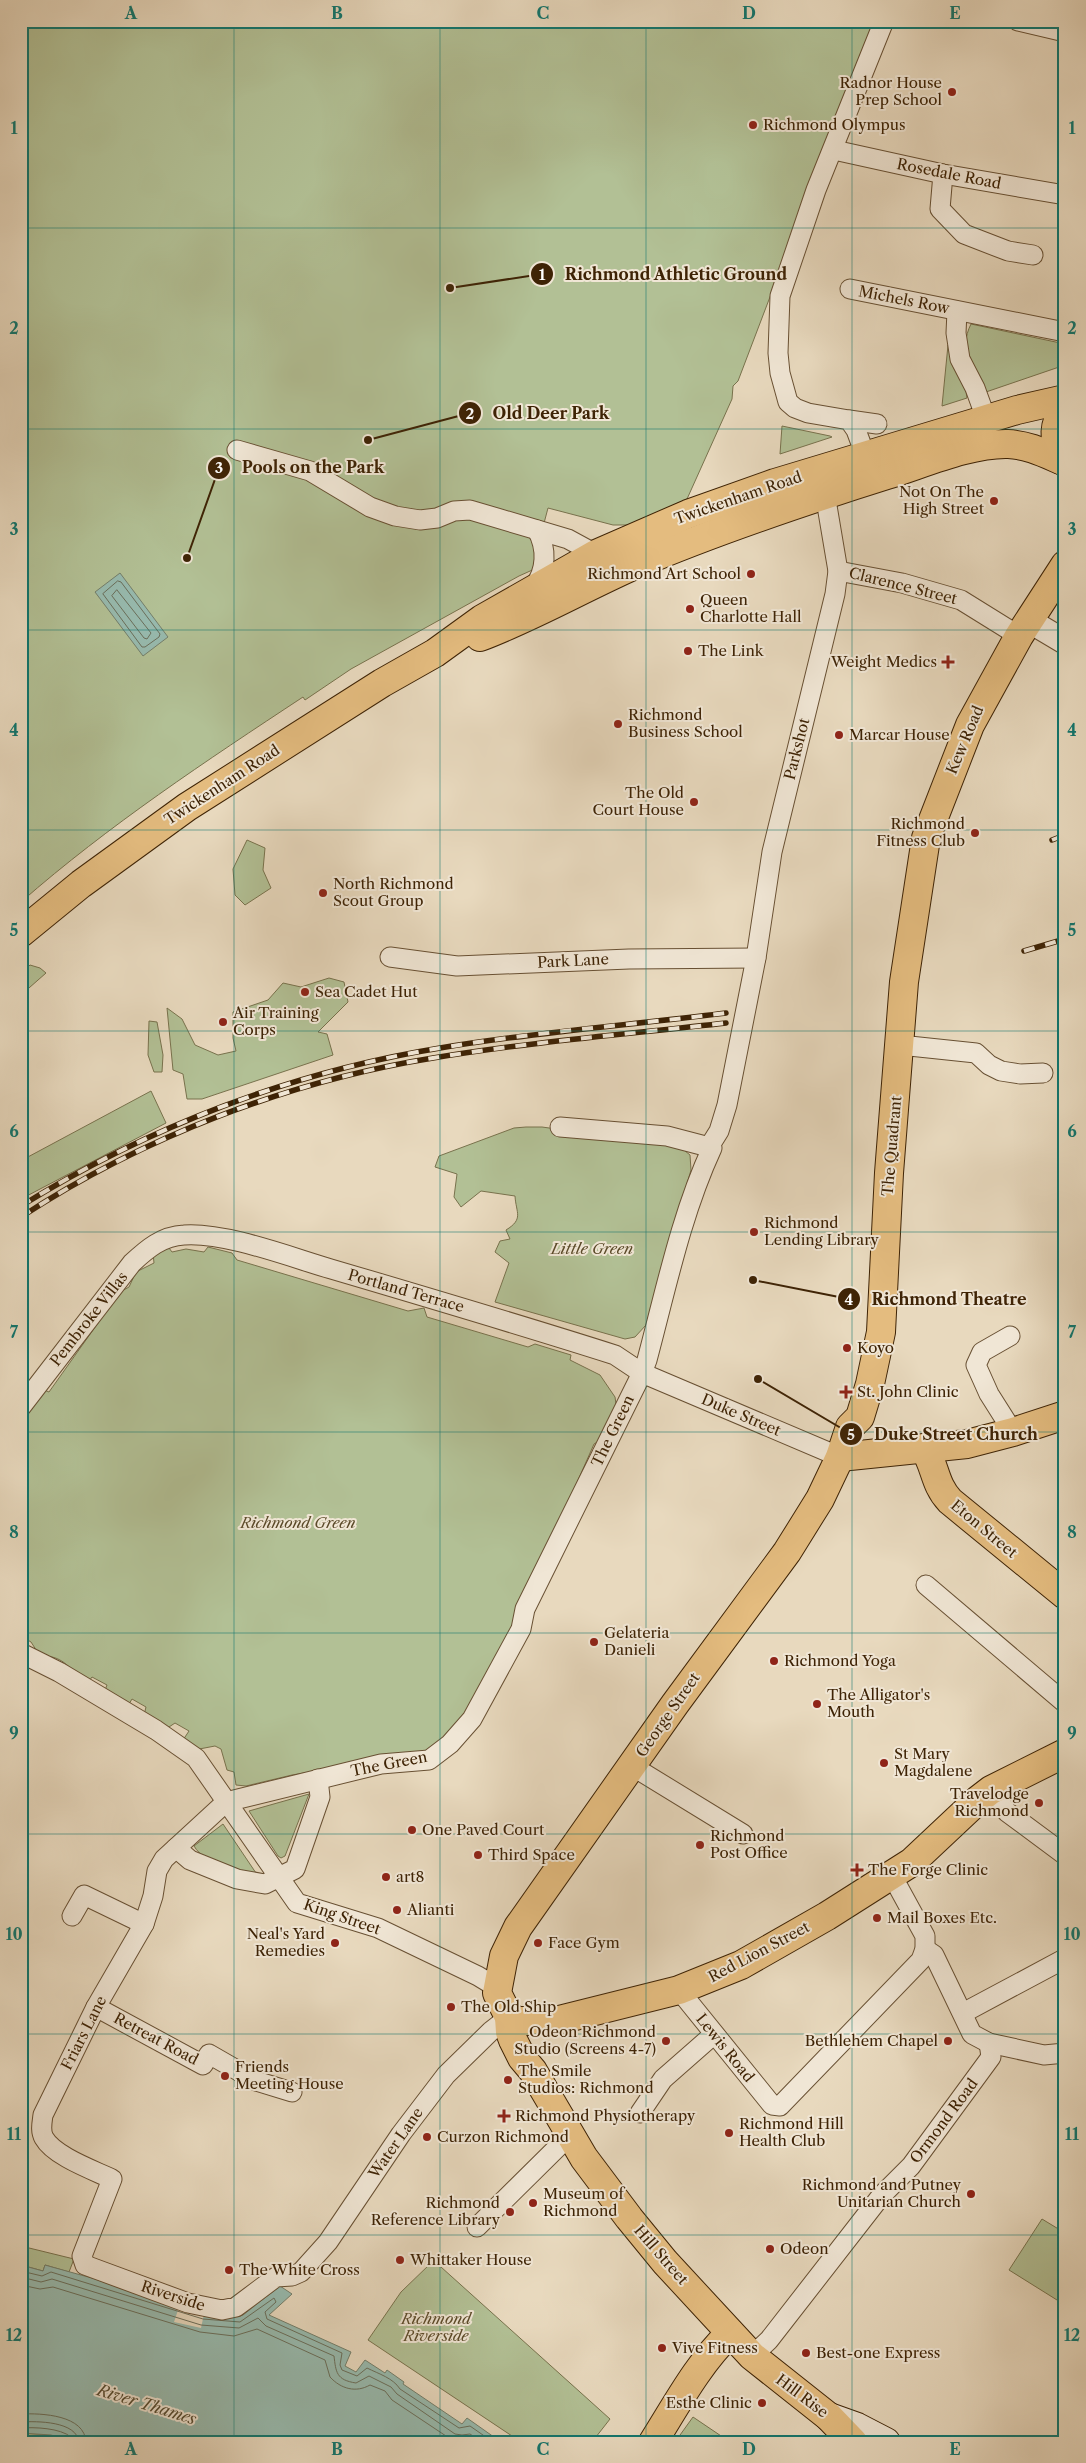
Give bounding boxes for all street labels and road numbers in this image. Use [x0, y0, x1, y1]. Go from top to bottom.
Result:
street label: Rosedale Road [895, 154, 1003, 193]
street label: Michels Row [857, 281, 952, 318]
street label: Twickenham Road [672, 467, 804, 528]
street label: Clarence Street [847, 563, 960, 608]
street label: Kew Road [942, 703, 987, 777]
street label: Parkshot [780, 715, 814, 782]
street label: Twickenham Road [160, 740, 283, 829]
street label: Park Lane [537, 949, 609, 972]
street label: The Quadrant [878, 1094, 905, 1197]
street label: Portland Terrace [346, 1265, 466, 1316]
street label: Pembroke Villas [46, 1268, 131, 1370]
street label: Duke Street [699, 1389, 784, 1440]
street label: The Green [587, 1391, 638, 1470]
street label: Eton Street [947, 1495, 1022, 1562]
street label: George Street [632, 1668, 704, 1761]
street label: The Green [349, 1747, 429, 1780]
street label: King Street [301, 1895, 384, 1939]
street label: Red Lion Street [705, 1917, 813, 1986]
street label: Friars Lane [57, 1992, 110, 2073]
street label: Retreat Road [111, 2008, 202, 2069]
street label: Lewis Road [692, 2010, 759, 2086]
street label: Ormond Road [905, 2074, 982, 2167]
street label: Water Lane [364, 2104, 427, 2183]
street label: Hill Street [630, 2221, 693, 2289]
street label: Riverside [139, 2276, 208, 2315]
street label: Hill Rise [772, 2370, 832, 2421]

